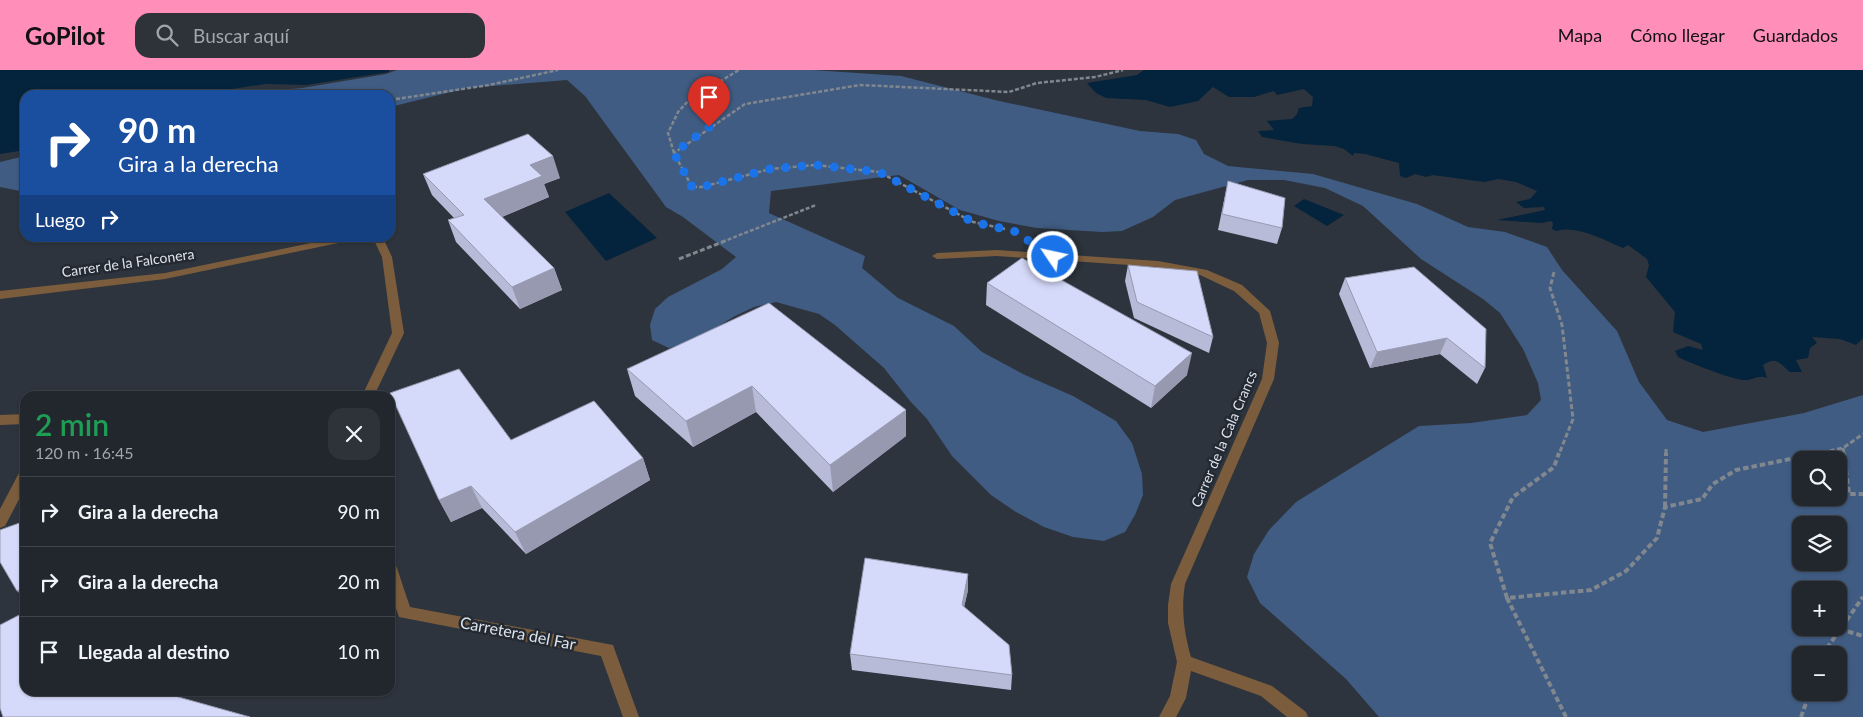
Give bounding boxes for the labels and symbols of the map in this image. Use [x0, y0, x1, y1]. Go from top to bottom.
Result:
pin [688, 76, 730, 127]
position arrow [1026, 230, 1078, 282]
street label: Carrer de la Falconera [61, 245, 195, 280]
street label: Carrer de la Cala Crancs [1187, 368, 1260, 510]
street label: Carretera del Far [459, 612, 578, 653]

